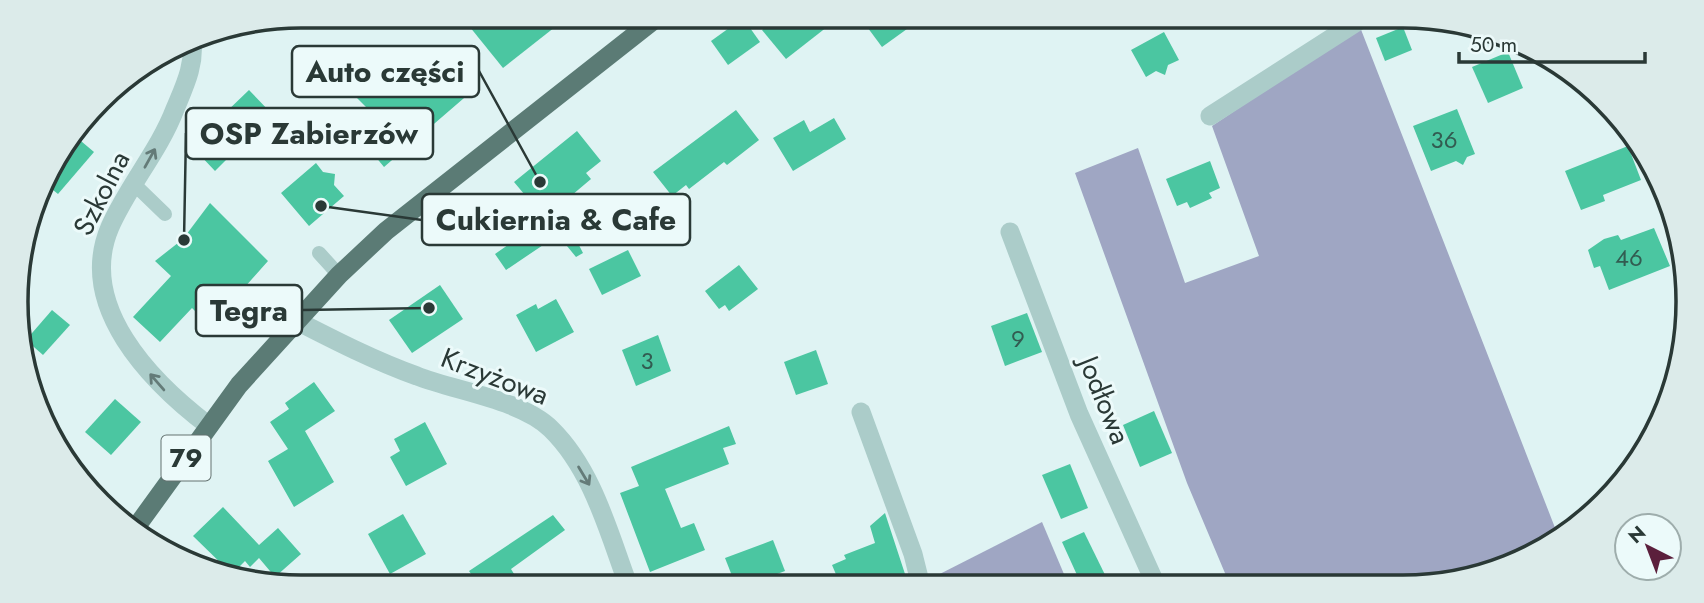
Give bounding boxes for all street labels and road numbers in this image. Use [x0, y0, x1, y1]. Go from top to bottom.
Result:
street label: Szkolna [63, 144, 140, 243]
street label: Krzyżowa [435, 337, 555, 416]
street label: Jodłowa [1067, 346, 1141, 450]
road number: 79 [162, 436, 210, 480]

